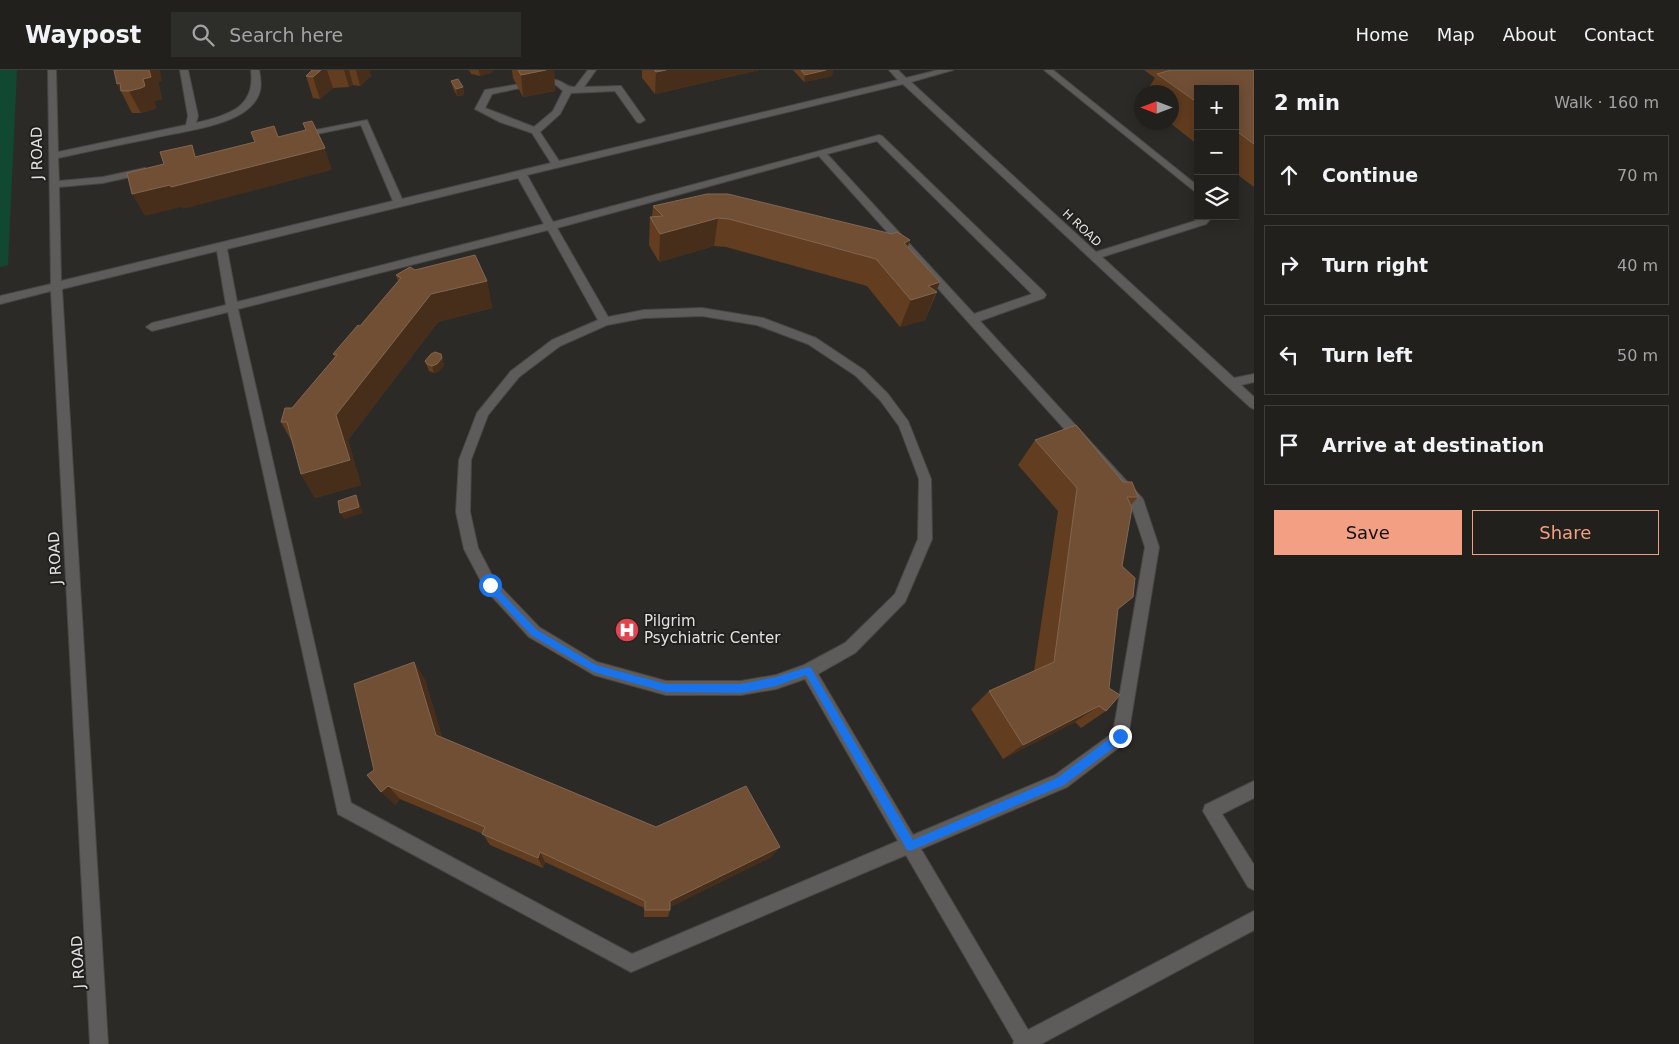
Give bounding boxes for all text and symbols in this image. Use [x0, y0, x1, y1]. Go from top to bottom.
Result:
search box [171, 12, 521, 57]
text: Waypost [25, 21, 141, 49]
icon: search [189, 21, 217, 49]
text: Search here [229, 24, 343, 46]
text: Home [1356, 24, 1409, 45]
text: Map [1437, 24, 1475, 45]
text: About [1503, 24, 1556, 45]
text: Contact [1584, 24, 1654, 45]
north arrow [1134, 85, 1179, 130]
map controls [1194, 85, 1239, 220]
button: + [1194, 85, 1239, 130]
text: 2 min [1274, 91, 1340, 115]
text: Walk · 160 m [1554, 93, 1659, 112]
street label: J ROAD [28, 126, 46, 181]
button: − [1194, 130, 1239, 175]
icon: ahead [1275, 161, 1303, 189]
text: Continue [1322, 164, 1418, 186]
text: 70 m [1617, 166, 1658, 185]
button: layers [1194, 175, 1239, 220]
street label: H ROAD [1060, 207, 1104, 249]
icon: right [1275, 251, 1303, 279]
text: Turn right [1322, 254, 1428, 276]
text: 40 m [1617, 256, 1658, 275]
icon: left [1275, 341, 1303, 369]
text: Turn left [1322, 344, 1413, 366]
text: 50 m [1617, 346, 1658, 365]
icon: arrive [1275, 431, 1303, 459]
text: Arrive at destination [1322, 434, 1544, 456]
button: Save [1274, 510, 1462, 555]
button: Share [1472, 510, 1659, 555]
street label: J ROAD [45, 531, 65, 586]
route start [479, 574, 502, 597]
place label: Pilgrim Psychiatric Center [644, 612, 781, 647]
hospital icon: Pilgrim Psychiatric Center [614, 617, 640, 643]
route end [1109, 725, 1132, 748]
street label: J ROAD [68, 935, 88, 990]

